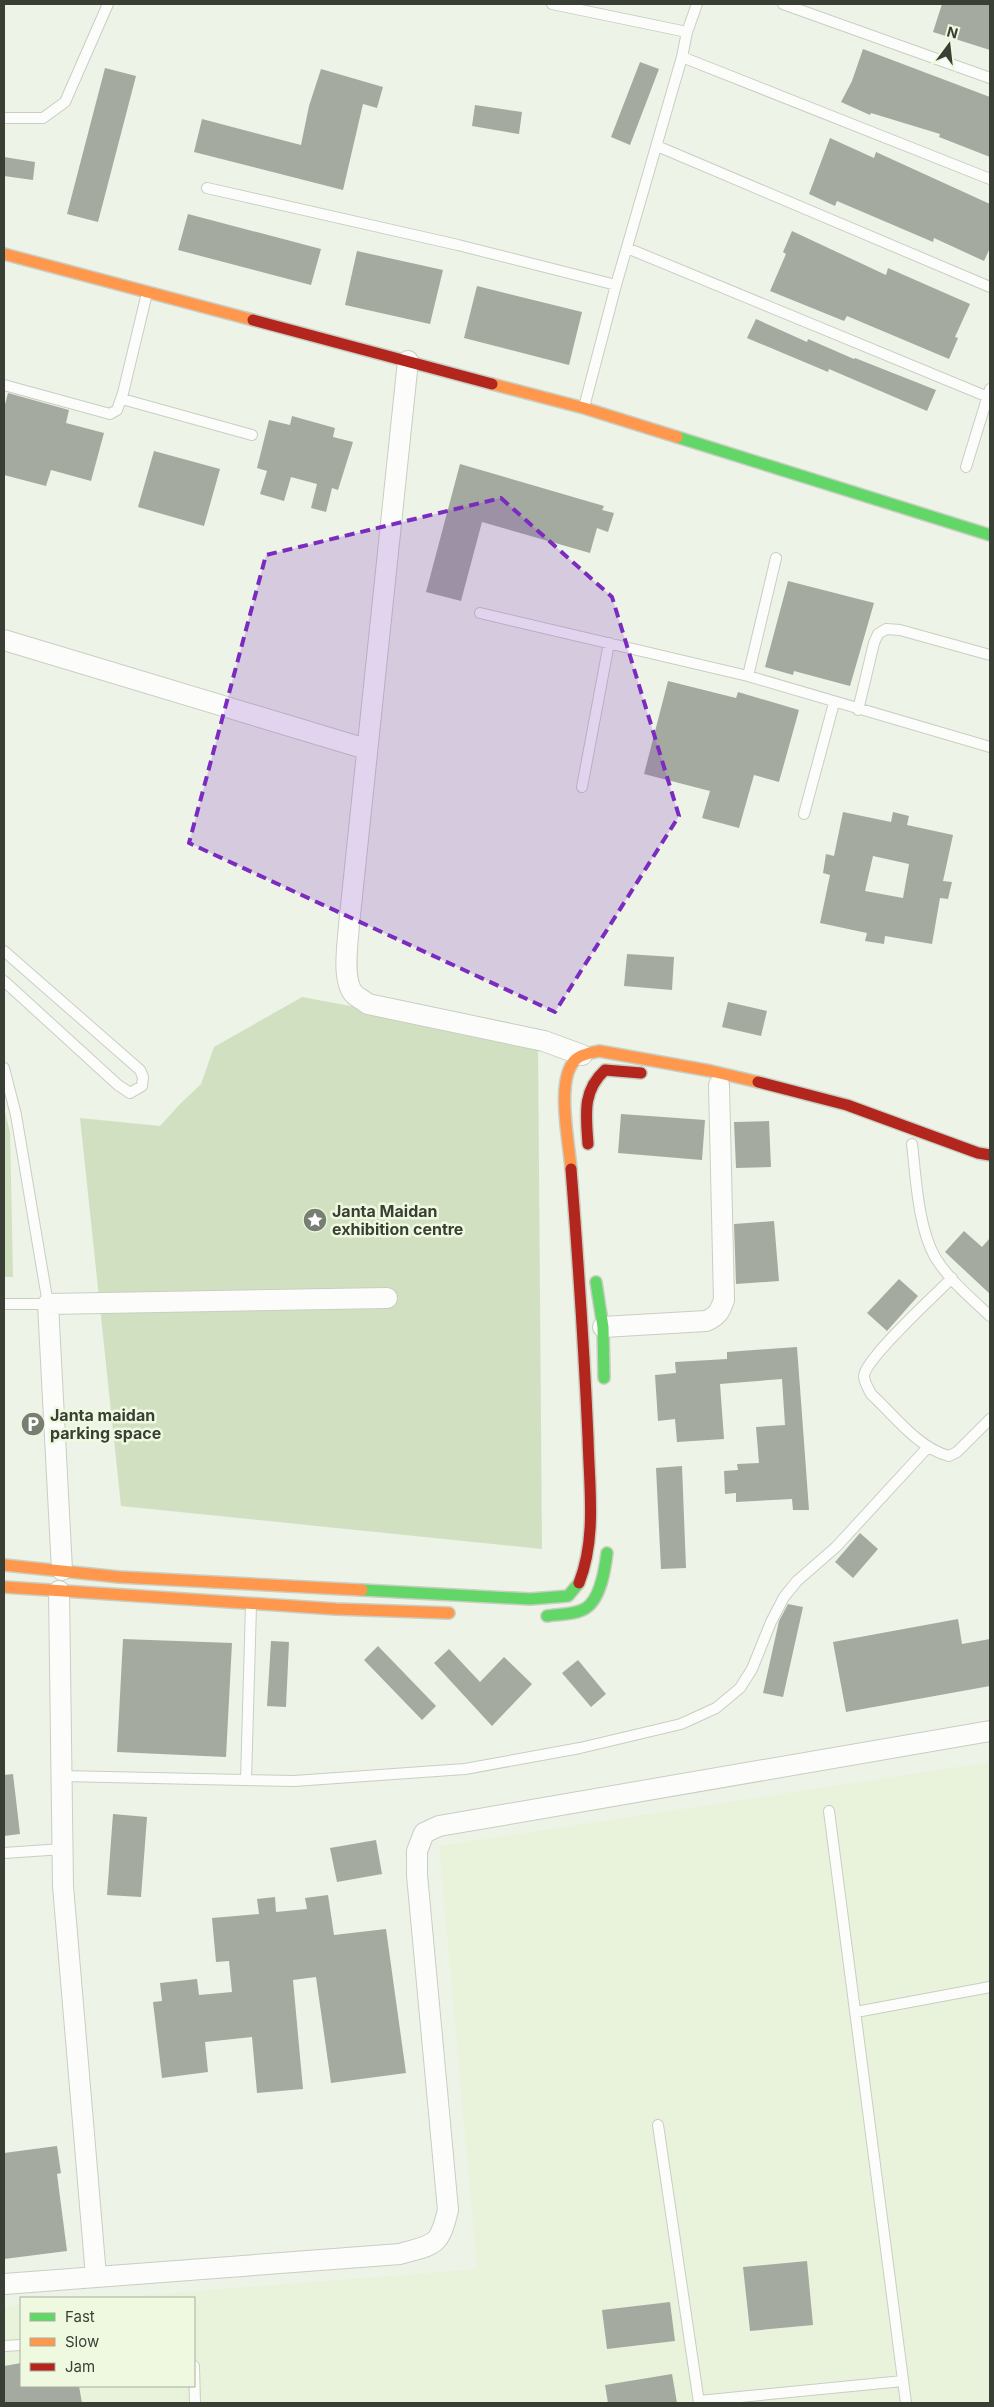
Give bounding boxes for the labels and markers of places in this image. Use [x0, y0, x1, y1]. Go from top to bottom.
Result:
place label: Janta Maidan exhibition centre [332, 1201, 463, 1239]
place icon: Janta Maidan exhibition centre [302, 1207, 328, 1233]
place label: Janta maidan parking space [50, 1405, 161, 1443]
parking icon: Janta maidan parking space [20, 1411, 46, 1437]

